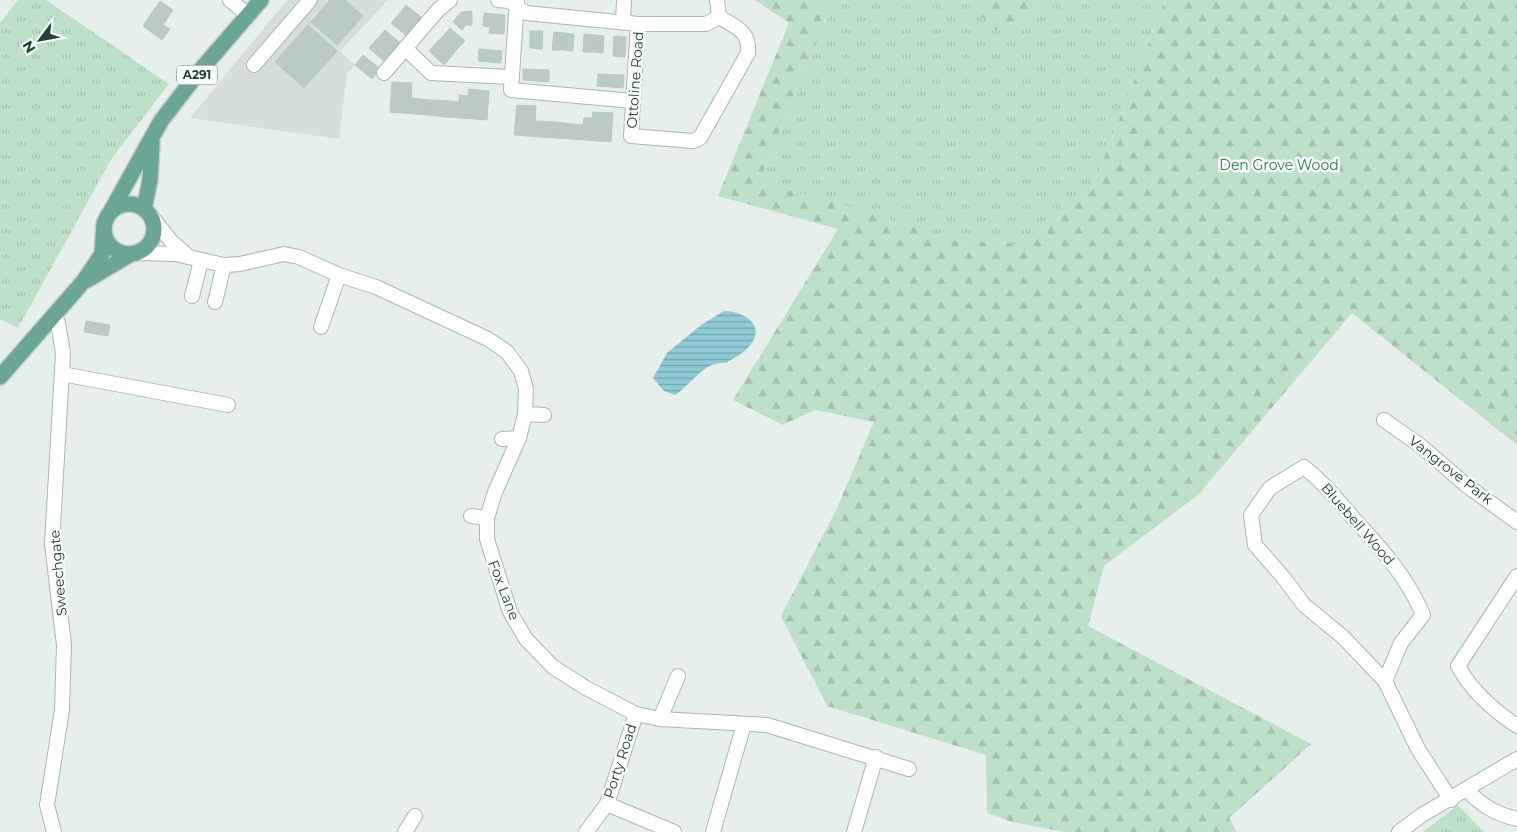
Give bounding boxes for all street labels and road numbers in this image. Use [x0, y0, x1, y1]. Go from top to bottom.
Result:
street label: Ottoline Road [623, 31, 647, 129]
road number: A291 [177, 66, 217, 84]
street label: Vangrove Park [1405, 432, 1497, 509]
street label: Bluebell Wood [1317, 479, 1399, 569]
street label: Sweechgate [45, 529, 71, 617]
street label: Fox Lane [484, 557, 524, 623]
street label: Porty Road [599, 721, 641, 801]

